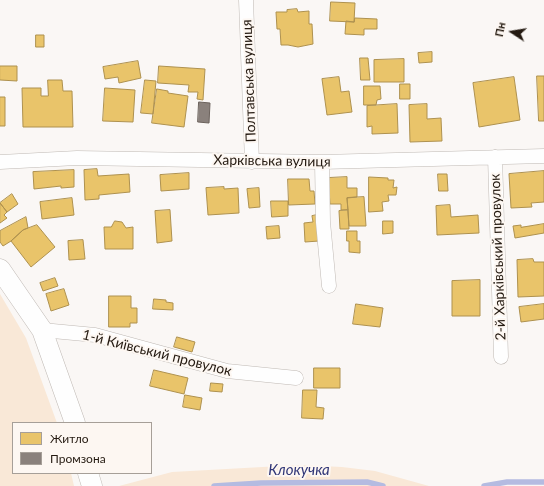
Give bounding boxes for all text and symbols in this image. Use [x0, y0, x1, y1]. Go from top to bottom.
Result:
north arrow [492, 12, 532, 52]
street label: Полтавська вулиця [238, 19, 260, 143]
text: Пн [492, 21, 508, 38]
street label: Харківська вулиця [213, 152, 331, 170]
street label: 2-й Харківський провулок [487, 173, 509, 341]
street label: 1-й Київський провулок [81, 326, 233, 380]
legend [12, 422, 152, 474]
text: Житло [50, 431, 89, 446]
text: Промзона [50, 451, 106, 466]
water label: Клокучка [268, 461, 330, 479]

